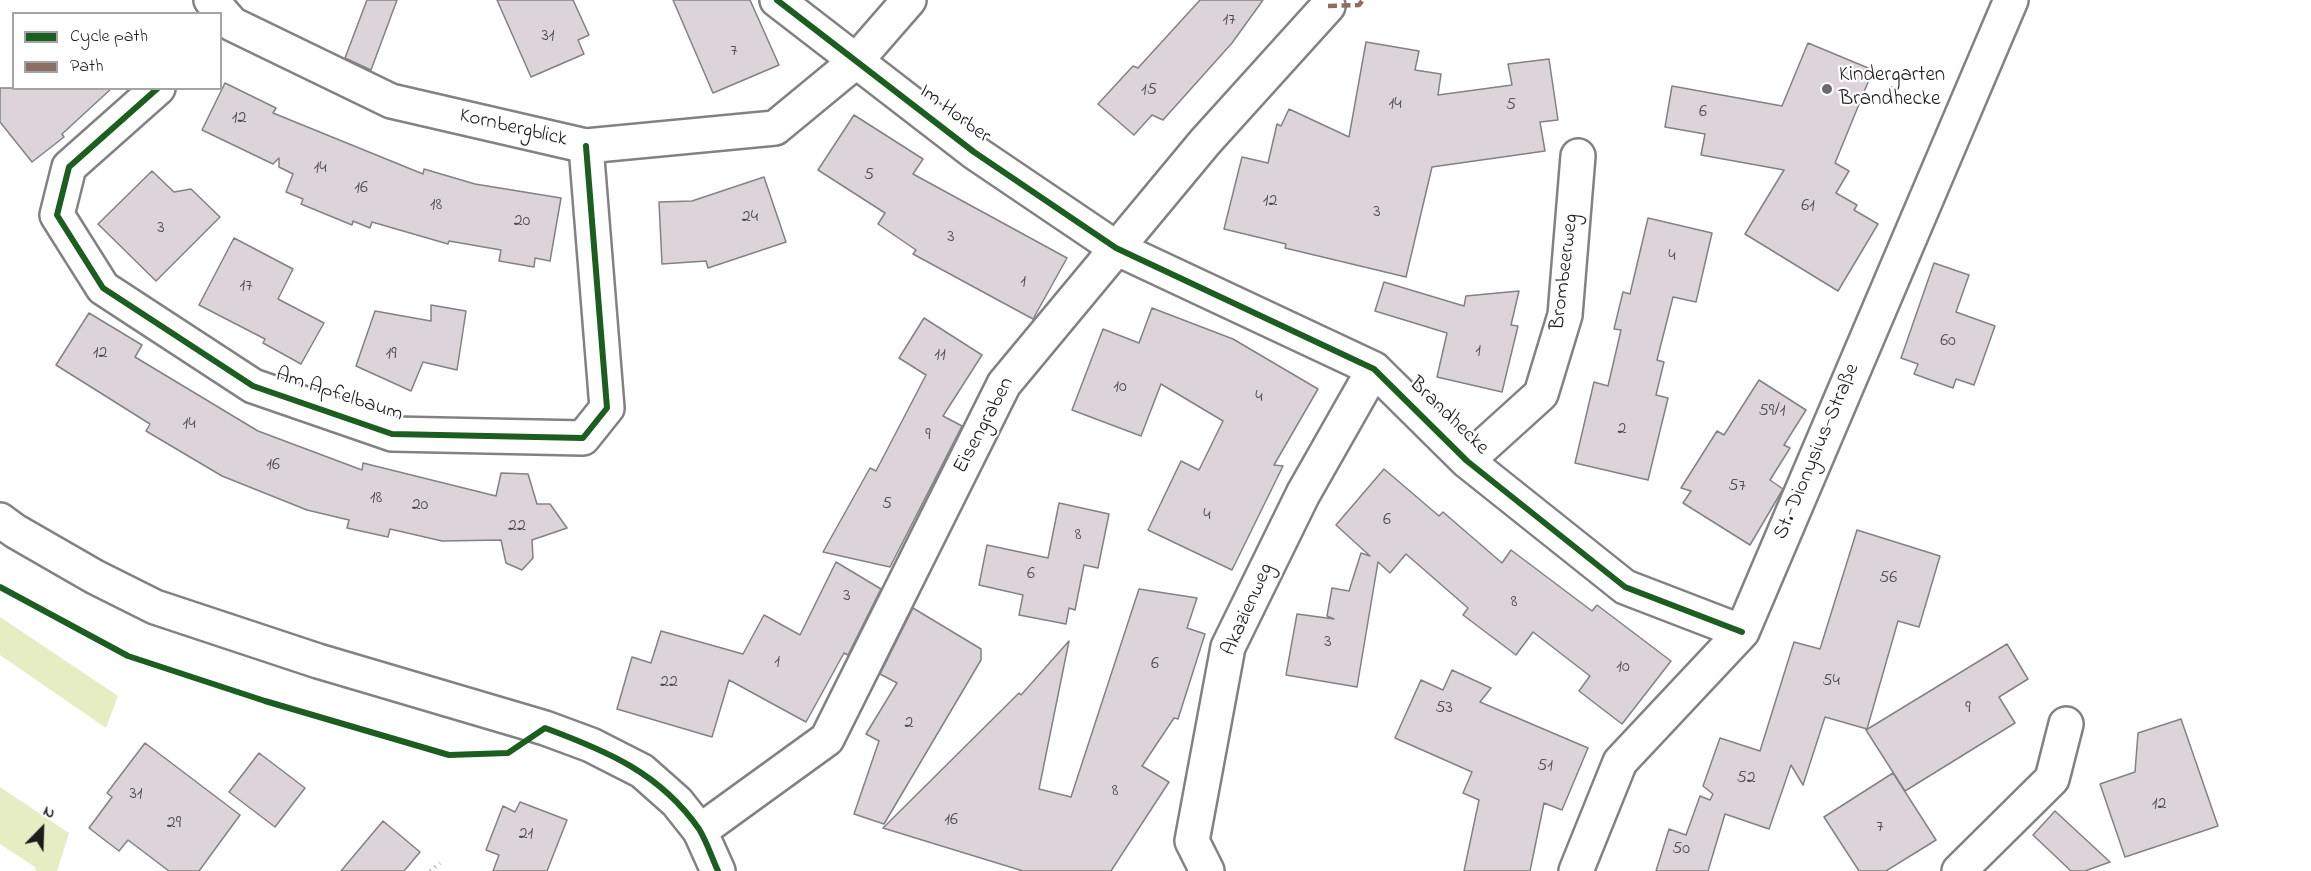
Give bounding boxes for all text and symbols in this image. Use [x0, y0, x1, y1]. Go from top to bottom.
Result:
house number: 17 [1222, 10, 1236, 32]
legend [12, 12, 222, 90]
text: Cycle path [70, 24, 148, 50]
house number: 31 [541, 26, 555, 48]
house number: 7 [730, 41, 738, 63]
text: Path [70, 54, 104, 80]
place label: Kindergarten Brandhecke [1839, 64, 1945, 114]
street label: Im Horber [913, 80, 995, 150]
house number: 15 [1141, 80, 1157, 102]
marker: Kindergarten Brandhecke [1820, 82, 1834, 96]
house number: 14 [1388, 94, 1402, 116]
house number: 5 [1506, 95, 1516, 117]
house number: 6 [1699, 102, 1707, 124]
street label: Kornbergblick [457, 104, 569, 154]
house number: 12 [232, 108, 246, 130]
house number: 14 [313, 158, 327, 180]
house number: 5 [864, 165, 874, 187]
house number: 16 [354, 178, 368, 200]
house number: 12 [1263, 191, 1277, 213]
house number: 18 [430, 195, 442, 217]
house number: 61 [1801, 196, 1815, 218]
house number: 3 [1373, 202, 1381, 224]
house number: 24 [742, 207, 758, 229]
house number: 20 [514, 211, 530, 233]
street label: Brombeerweg [1546, 212, 1586, 332]
house number: 3 [157, 218, 165, 240]
house number: 3 [947, 227, 955, 249]
house number: 4 [1668, 246, 1676, 268]
house number: 1 [1020, 272, 1026, 294]
house number: 17 [239, 276, 253, 298]
house number: 60 [1940, 331, 1956, 353]
house number: 1 [1475, 341, 1481, 363]
house number: 12 [93, 343, 107, 365]
house number: 19 [385, 344, 397, 366]
house number: 11 [934, 345, 946, 367]
street label: St.-Dionysius-Straße [1770, 360, 1866, 544]
street label: Am Apfelbaum [272, 364, 406, 428]
street label: Brandhecke [1403, 373, 1493, 461]
street label: Eisengraben [949, 374, 1021, 478]
house number: 10 [1113, 377, 1127, 399]
house number: 4 [1255, 387, 1263, 409]
house number: 59/1 [1758, 401, 1786, 423]
house number: 14 [182, 414, 196, 436]
house number: 2 [1618, 419, 1626, 441]
house number: 9 [925, 425, 931, 447]
house number: 16 [266, 455, 280, 477]
house number: 57 [1728, 476, 1746, 498]
house number: 18 [370, 488, 382, 510]
house number: 5 [882, 494, 892, 516]
house number: 20 [412, 495, 428, 517]
house number: 4 [1203, 505, 1211, 527]
house number: 6 [1383, 510, 1391, 532]
house number: 22 [508, 516, 526, 538]
house number: 8 [1075, 525, 1081, 547]
street label: Akazienweg [1217, 560, 1281, 660]
house number: 6 [1027, 564, 1035, 586]
house number: 56 [1879, 568, 1897, 590]
house number: 3 [843, 586, 851, 608]
house number: 8 [1511, 592, 1517, 614]
house number: 3 [1324, 632, 1332, 654]
house number: 1 [774, 652, 780, 674]
house number: 6 [1151, 654, 1159, 676]
house number: 10 [1616, 657, 1630, 679]
house number: 54 [1822, 671, 1840, 693]
house number: 22 [660, 672, 678, 694]
house number: 53 [1435, 698, 1453, 720]
house number: 9 [1965, 698, 1971, 720]
house number: 2 [905, 713, 913, 735]
house number: 51 [1537, 756, 1553, 778]
house number: 52 [1736, 768, 1756, 790]
house number: 8 [1112, 781, 1118, 803]
house number: 31 [129, 784, 143, 806]
house number: 12 [2152, 794, 2166, 816]
north arrow [12, 799, 72, 859]
text: N [39, 799, 59, 826]
house number: 16 [944, 810, 958, 832]
house number: 29 [167, 813, 181, 835]
house number: 7 [1876, 817, 1884, 839]
house number: 21 [519, 824, 533, 846]
house number: 50 [1672, 839, 1690, 861]

